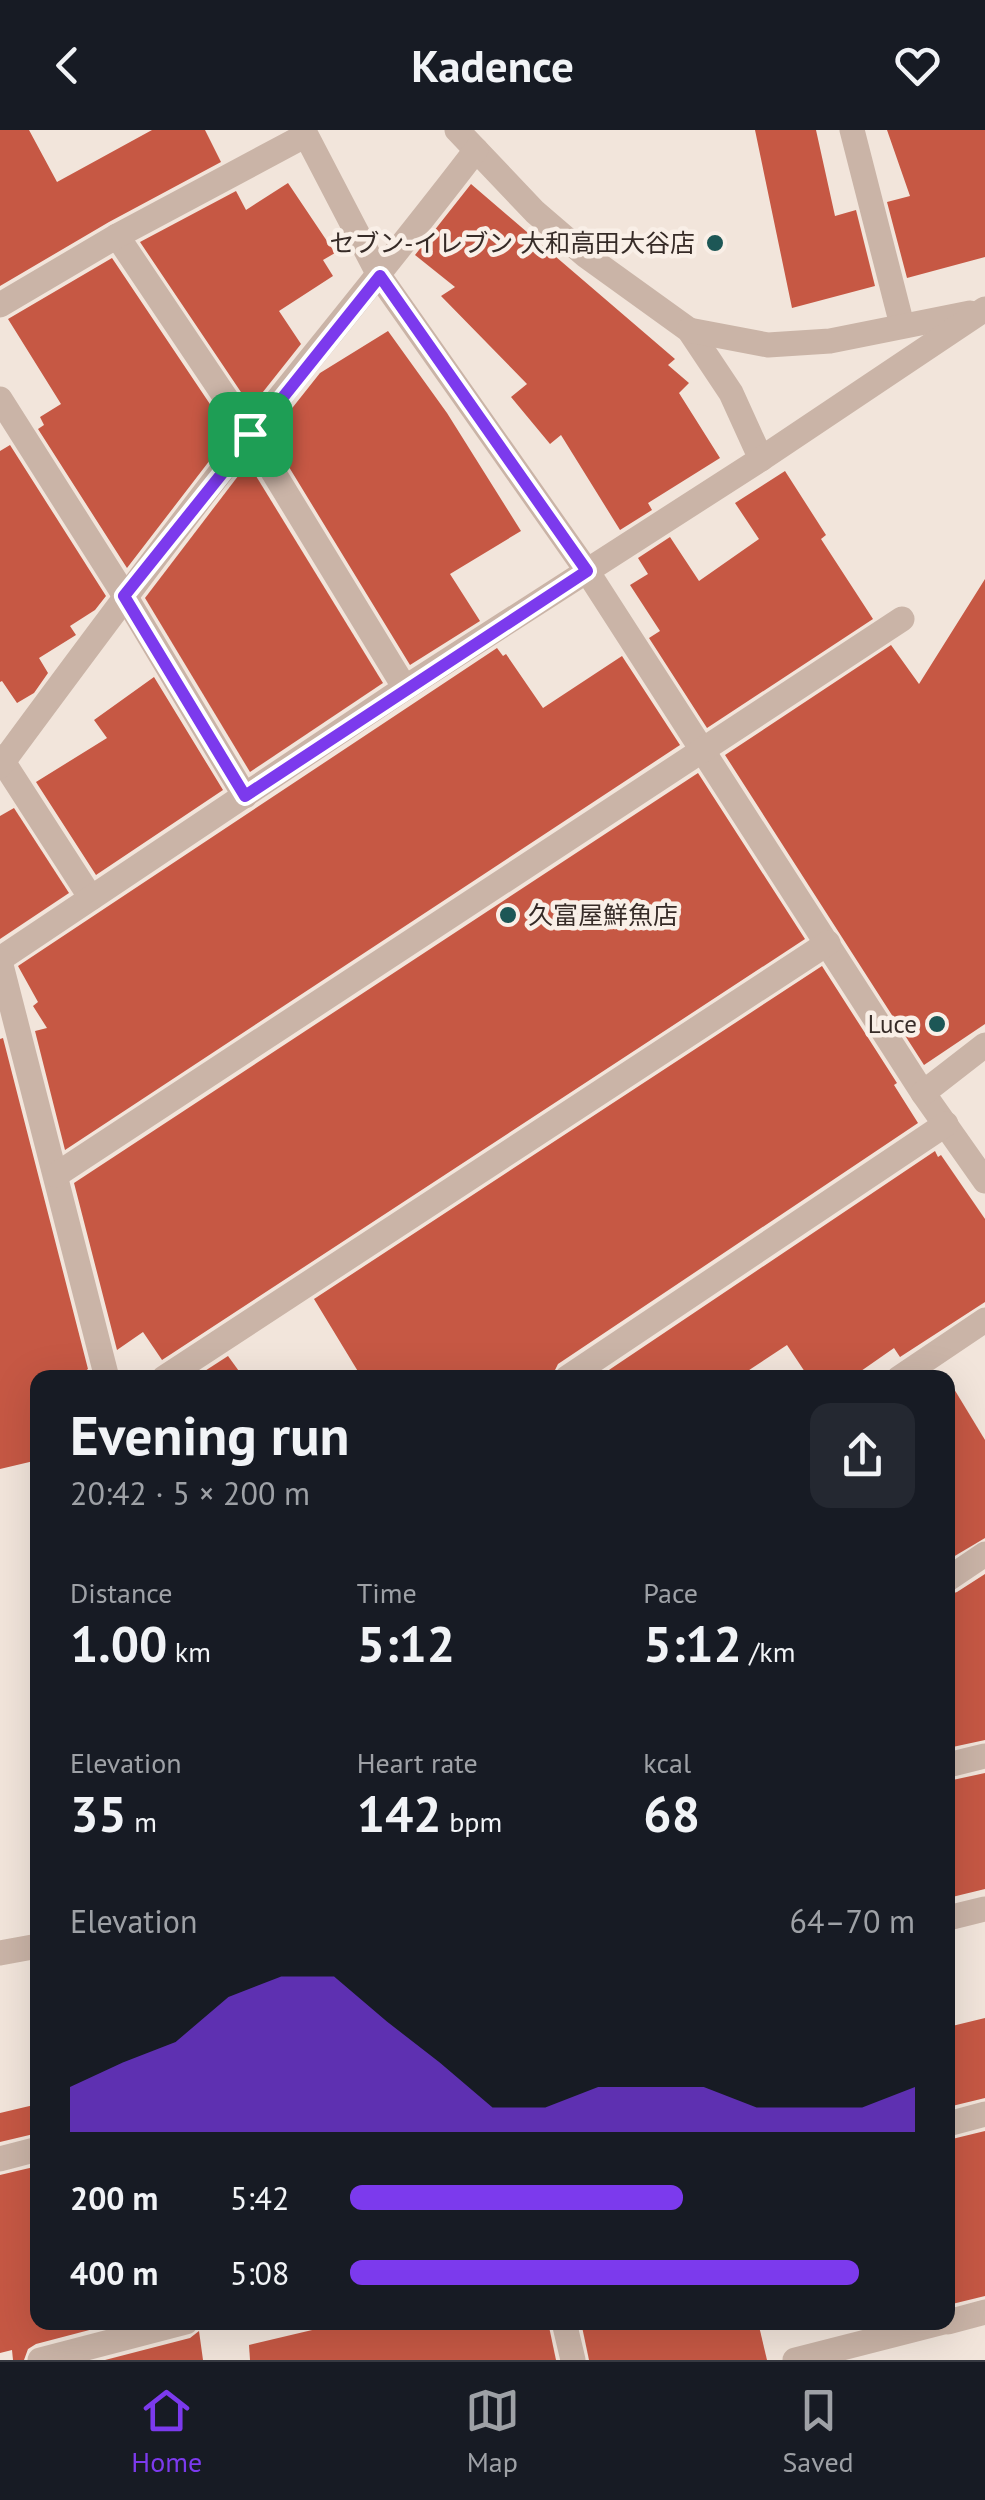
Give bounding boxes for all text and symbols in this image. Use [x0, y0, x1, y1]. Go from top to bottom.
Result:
text: Kadence [411, 36, 574, 94]
icon: back [40, 38, 95, 93]
icon: heart [890, 38, 945, 93]
place label: セブン-イレブン 大和高田大谷店 [329, 227, 695, 259]
marker: セブン-イレブン 大和高田大谷店 [704, 232, 726, 254]
pin [208, 392, 293, 477]
icon: arrive [223, 407, 278, 462]
place label: 久富屋鮮魚店 [528, 899, 678, 931]
marker: 久富屋鮮魚店 [497, 904, 519, 926]
place label: Luce [868, 1008, 917, 1040]
marker: Luce [926, 1013, 948, 1035]
text: Evening run [70, 1399, 350, 1470]
button: share [810, 1403, 915, 1508]
text: 20:42 · 5 × 200 m [70, 1472, 310, 1514]
text: Distance [70, 1574, 173, 1611]
text: Time [357, 1574, 417, 1611]
text: Pace [643, 1574, 698, 1611]
text: 1.00 [70, 1611, 167, 1676]
text: 5:12 [357, 1611, 455, 1676]
text: 5:12 [643, 1611, 742, 1676]
text: km [167, 1633, 211, 1670]
text: /km [742, 1633, 795, 1670]
text: Elevation [70, 1744, 182, 1781]
text: Heart rate [357, 1744, 478, 1781]
text: kcal [643, 1744, 691, 1781]
text: 35 [70, 1781, 127, 1846]
text: 142 [357, 1781, 442, 1846]
text: 68 [643, 1781, 700, 1846]
text: m [127, 1803, 157, 1840]
text: bpm [442, 1803, 502, 1840]
text: Elevation [70, 1900, 197, 1942]
text: 64–70 m [790, 1900, 915, 1942]
text: 200 m [70, 2177, 158, 2219]
text: 5:42 [230, 2177, 289, 2219]
text: 400 m [70, 2252, 158, 2294]
text: 5:08 [230, 2252, 289, 2294]
tab: Home [131, 2383, 202, 2480]
tab: Map [465, 2383, 520, 2480]
tab: Saved [782, 2383, 854, 2480]

